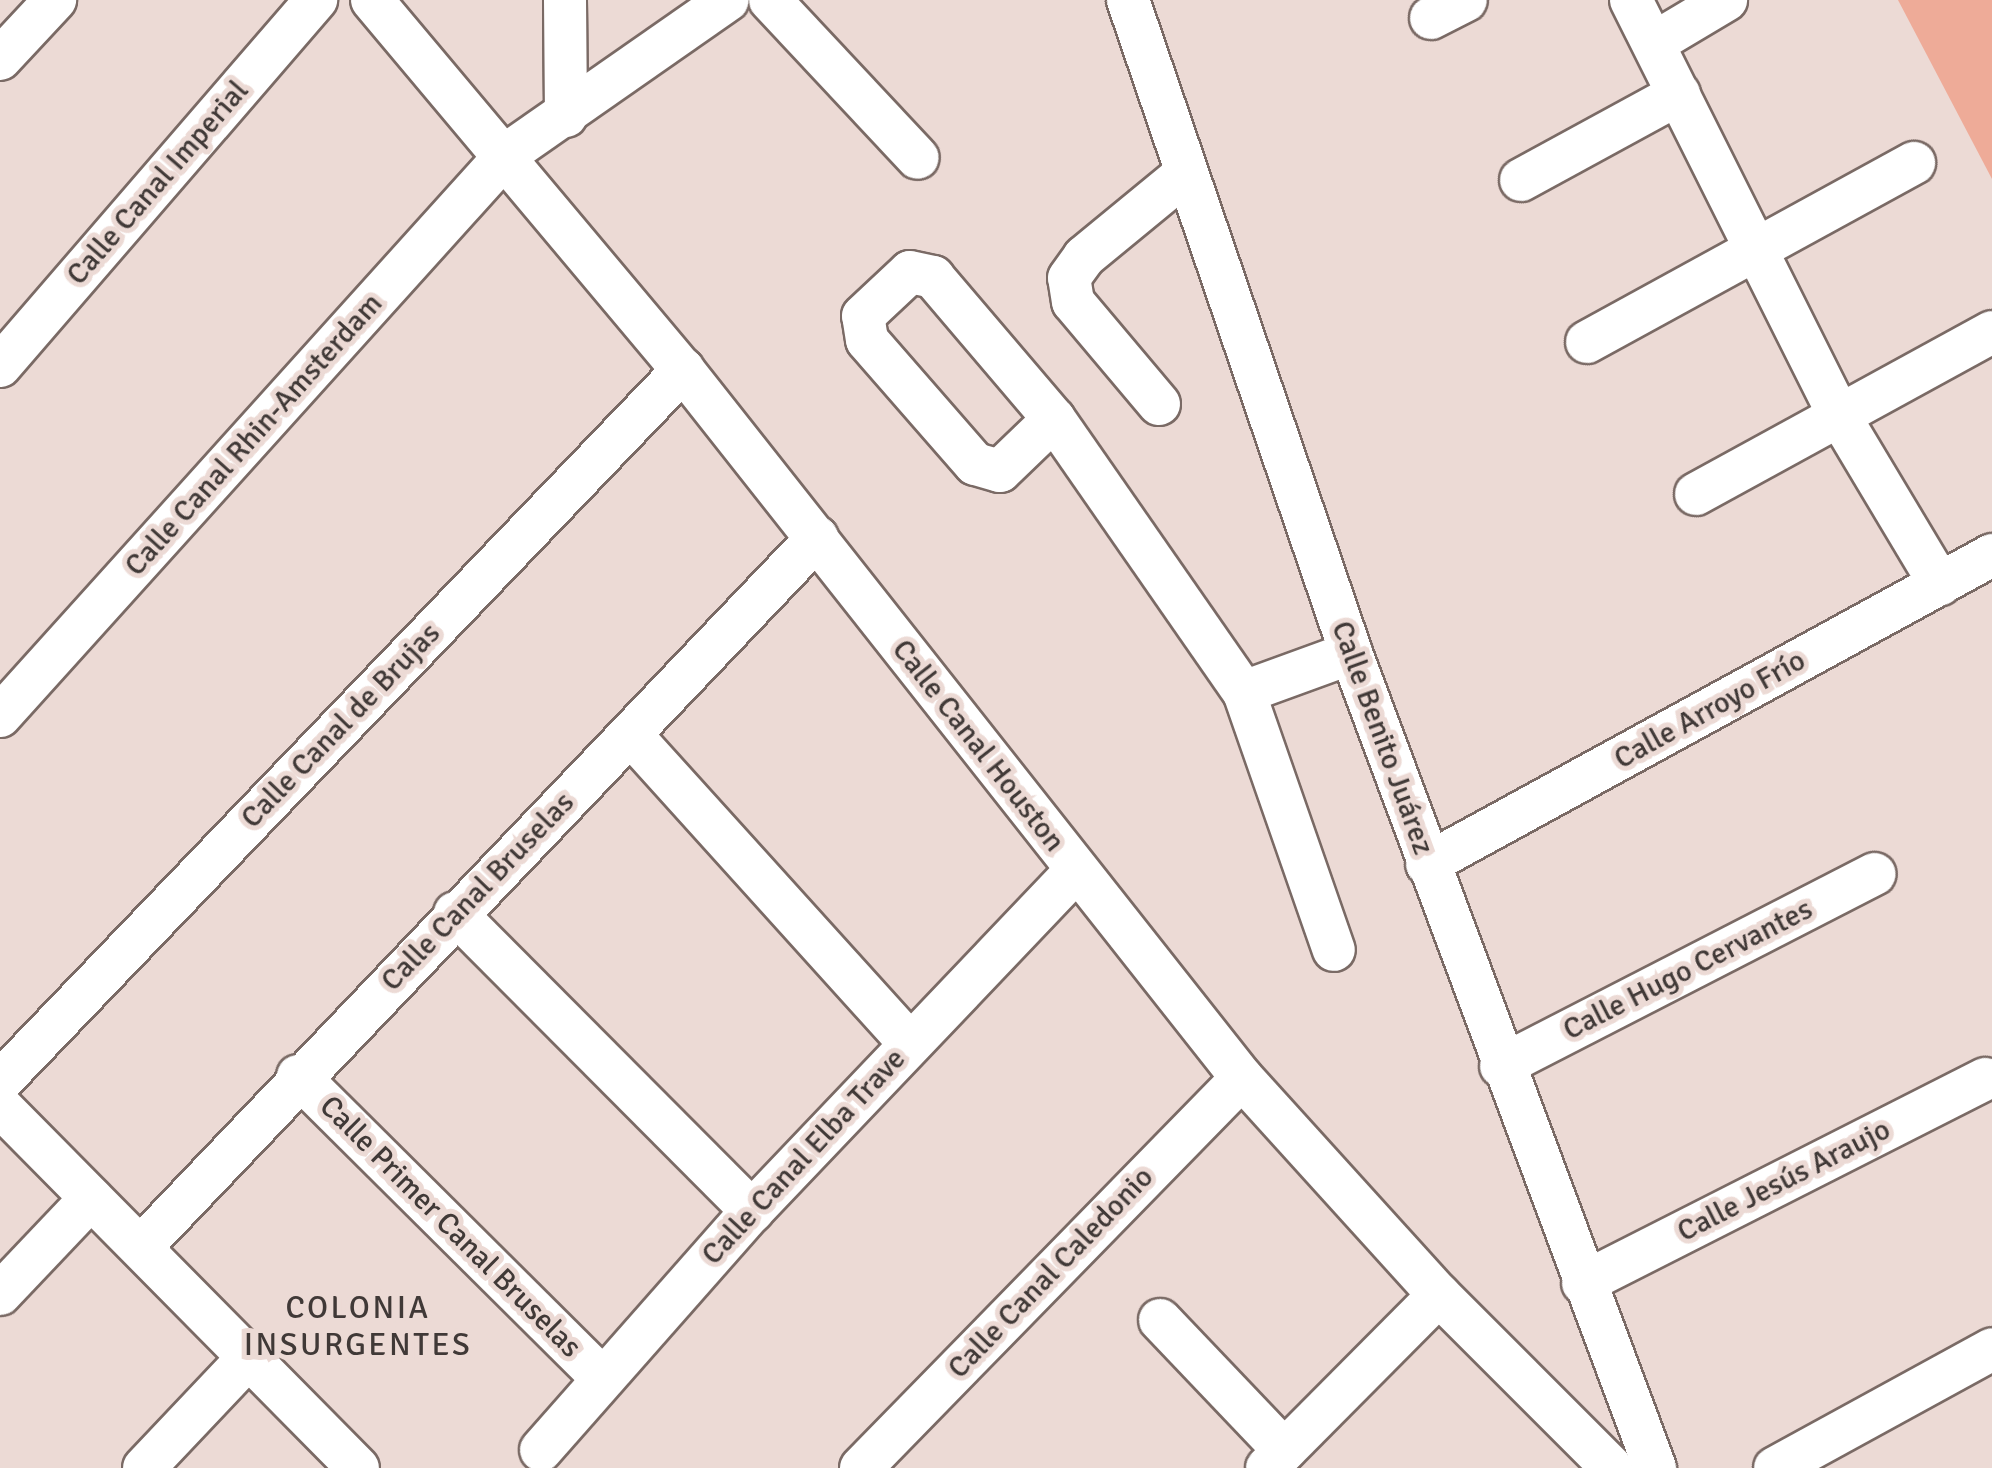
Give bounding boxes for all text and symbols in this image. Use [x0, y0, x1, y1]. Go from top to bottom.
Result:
street label: Calle Canal Imperial [59, 73, 257, 293]
street label: Calle Canal Rhin-Amsterdam [118, 286, 390, 584]
street label: Calle Canal de Brujas [234, 616, 448, 836]
street label: Calle Benito Juárez [1323, 616, 1441, 860]
street label: Calle Canal Houston [884, 633, 1072, 859]
street label: Calle Arroyo Frío [1608, 643, 1812, 777]
street label: Calle Canal Bruselas [374, 785, 582, 999]
street label: Calle Hugo Cervantes [1557, 892, 1819, 1048]
street label: Calle Canal Elba Trave [695, 1041, 913, 1273]
street label: Calle Primer Canal Bruselas [312, 1089, 588, 1365]
street label: Calle Jesús Araujo [1672, 1112, 1896, 1250]
street label: Calle Canal Caledonio [941, 1160, 1161, 1386]
district label: COLONIA INSURGENTES [244, 1290, 472, 1365]

